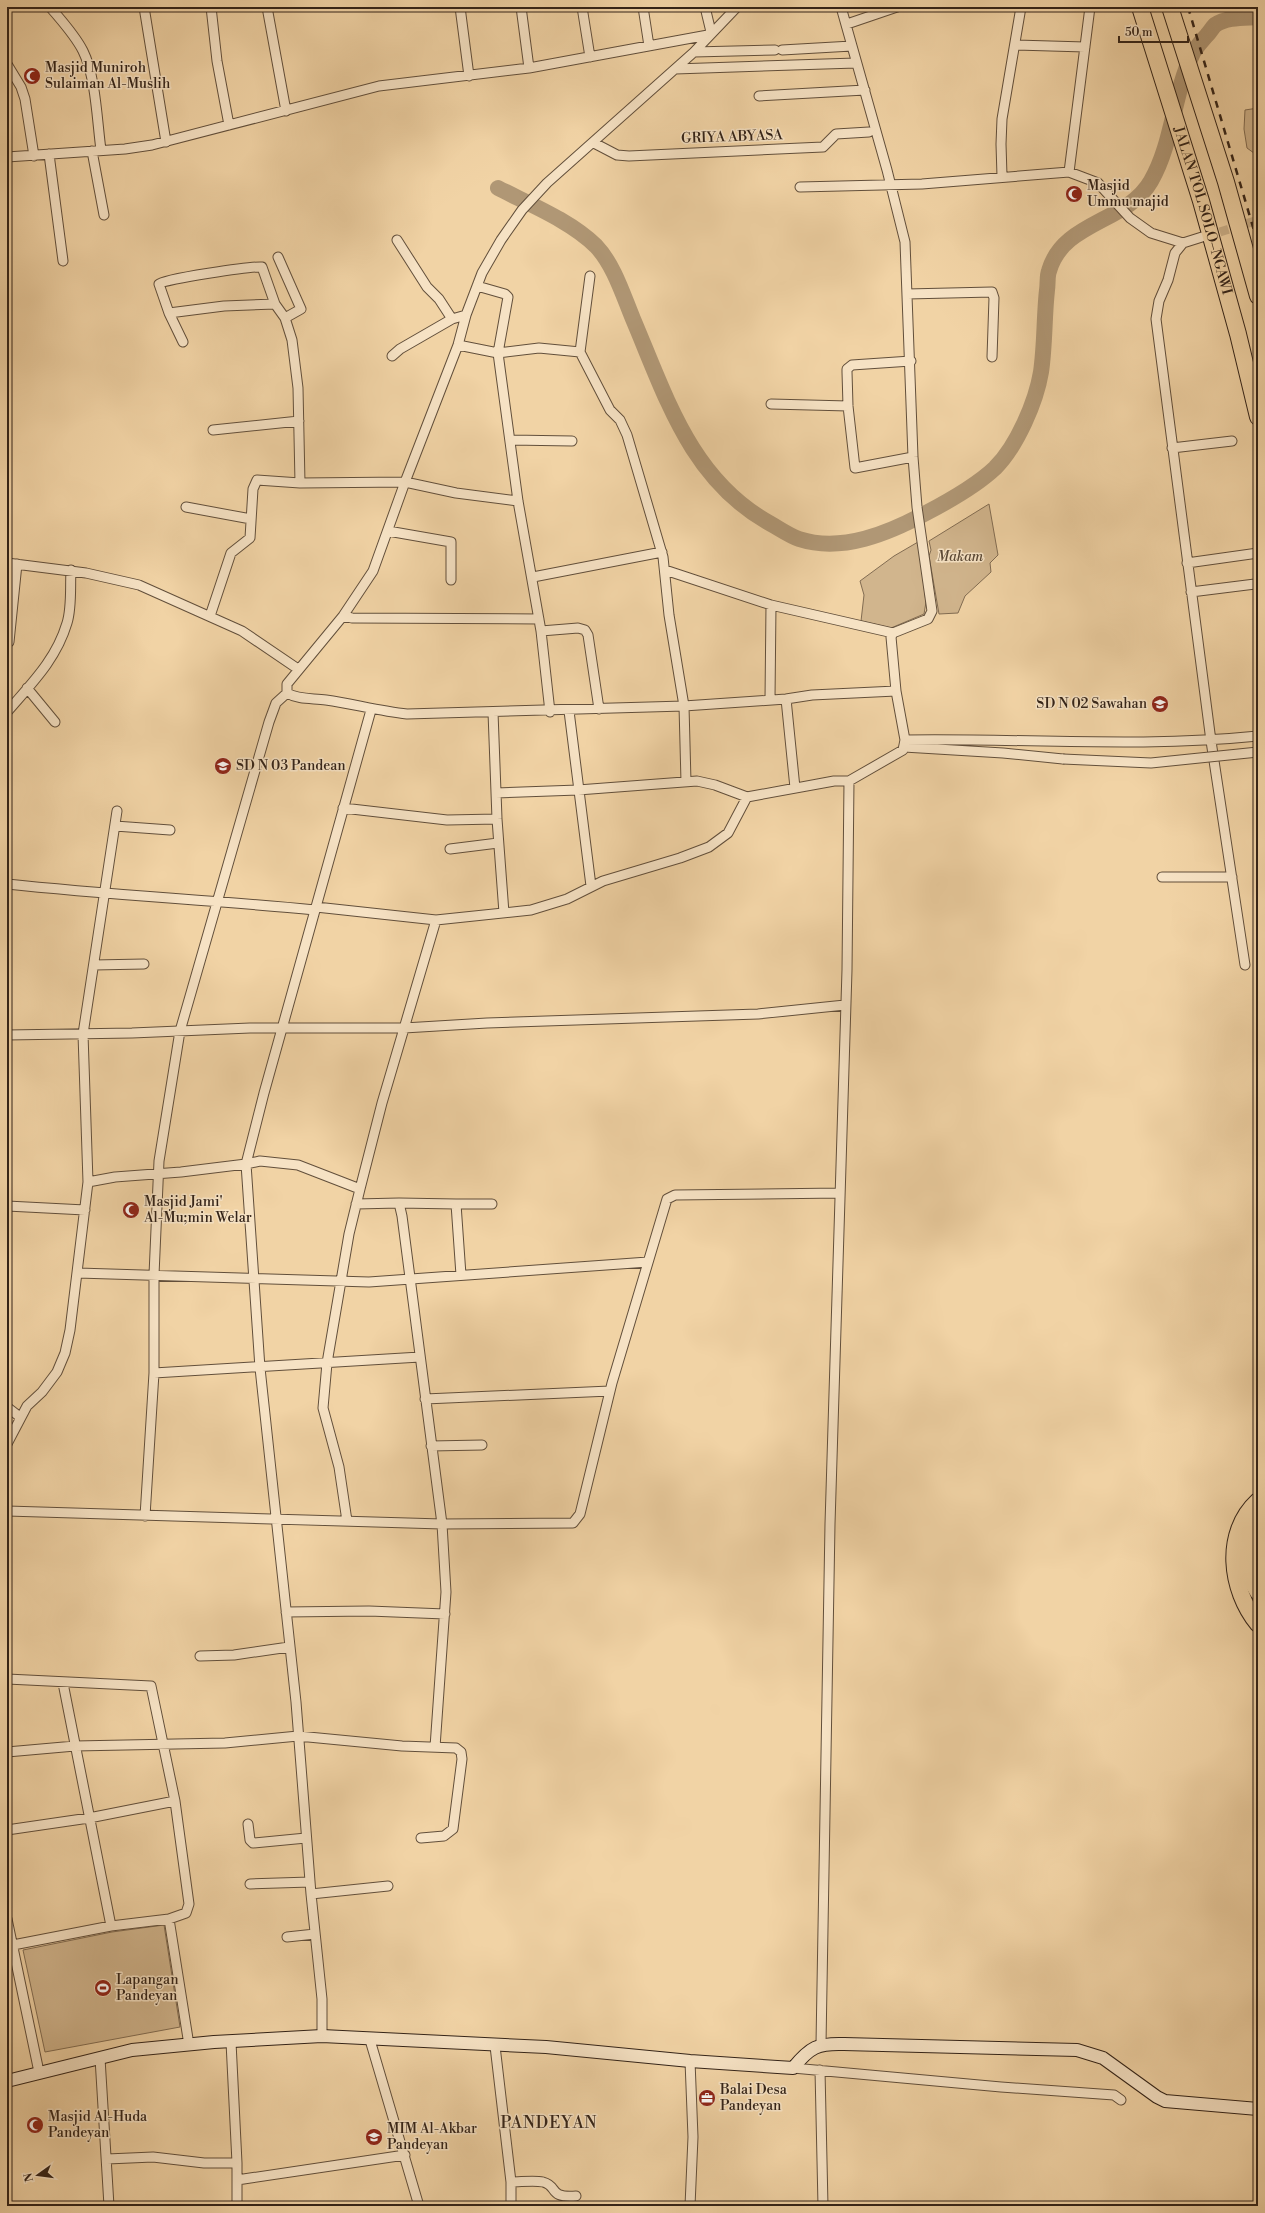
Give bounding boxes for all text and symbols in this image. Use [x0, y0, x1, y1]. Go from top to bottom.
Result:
scale bar [1119, 18, 1188, 44]
text: 50 m [1125, 25, 1153, 40]
place label: Masjid Muniroh Sulaiman Al-Muslih [45, 59, 171, 93]
mosque icon: Masjid Muniroh Sulaiman Al-Muslih [22, 66, 42, 86]
street label: JALAN TOL SOLO–NGAWI [1169, 123, 1236, 297]
street label: GRIYA ABYASA [681, 126, 783, 148]
place label: Masjid Ummu majid [1087, 177, 1169, 211]
mosque icon: Masjid Ummu majid [1064, 184, 1084, 204]
park label: Makam [937, 548, 984, 566]
school or university icon: SD N 02 Sawahan [1150, 694, 1170, 714]
place label: SD N 02 Sawahan [1036, 695, 1148, 713]
school or university icon: SD N 03 Pandean [213, 756, 233, 776]
place label: SD N 03 Pandean [236, 757, 346, 775]
place label: Masjid Jami' Al-Mu;min Welar [143, 1193, 252, 1227]
mosque icon: Masjid Jami' Al-Mu;min Welar [121, 1200, 141, 1220]
place label: Lapangan Pandeyan [116, 1971, 179, 2005]
sports icon: Lapangan Pandeyan [93, 1978, 113, 1998]
place label: Balai Desa Pandeyan [719, 2081, 788, 2115]
office icon: Balai Desa Pandeyan [697, 2088, 717, 2108]
place label: Masjid Al-Huda Pandeyan [48, 2108, 148, 2142]
district label: PANDEYAN [500, 2113, 598, 2133]
mosque icon: Masjid Al-Huda Pandeyan [25, 2115, 45, 2135]
place label: MIM Al-Akbar Pandeyan [387, 2120, 477, 2154]
school or university icon: MIM Al-Akbar Pandeyan [364, 2127, 384, 2147]
north arrow [18, 2155, 58, 2195]
text: N [21, 2171, 37, 2183]

